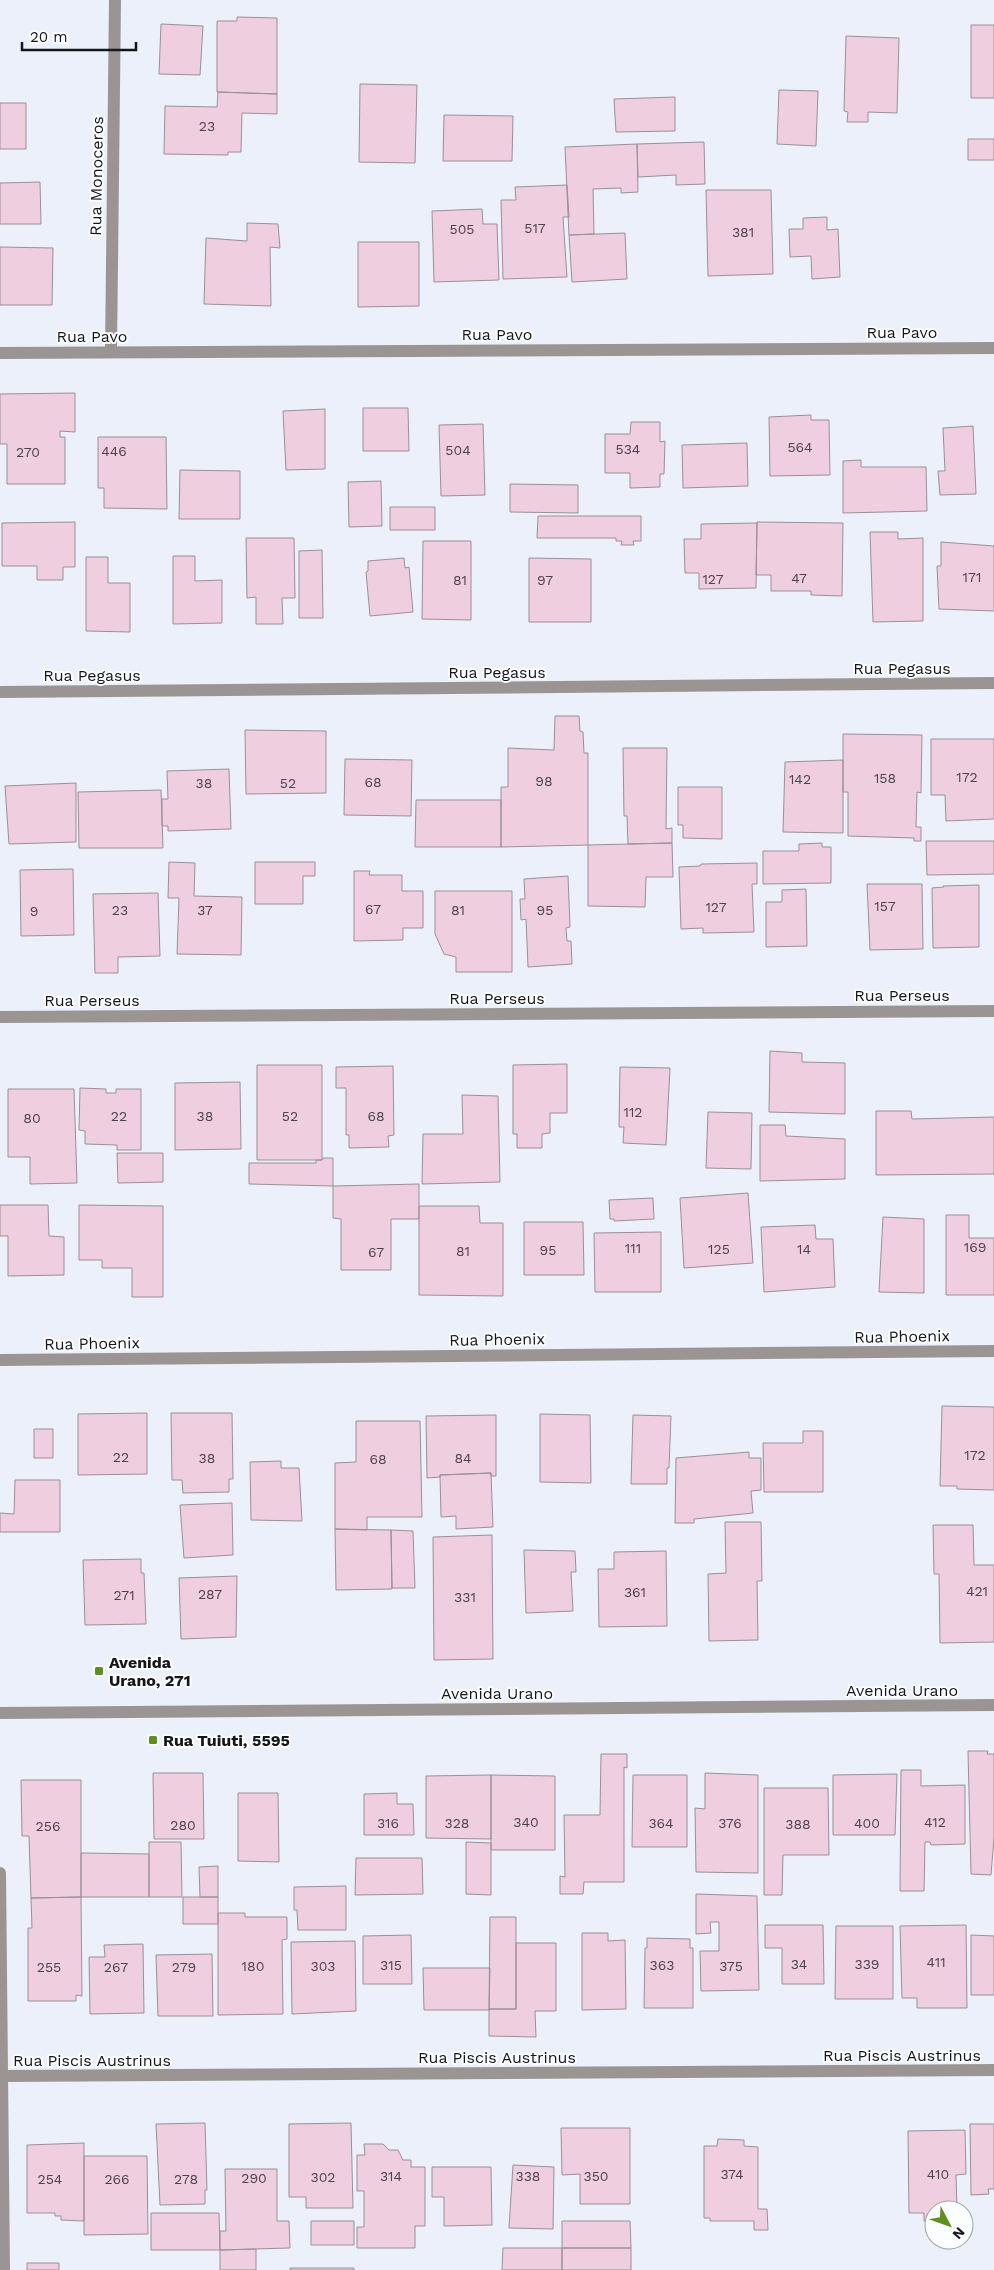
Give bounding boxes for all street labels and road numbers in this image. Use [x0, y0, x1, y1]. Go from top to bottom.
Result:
street label: Rua Monoceros [86, 116, 107, 236]
street label: Rua Pavo [867, 323, 937, 342]
street label: Rua Pavo [462, 325, 532, 344]
street label: Rua Pavo [57, 327, 127, 346]
street label: Rua Pegasus [853, 659, 951, 678]
street label: Rua Pegasus [448, 663, 546, 682]
street label: Rua Pegasus [43, 666, 141, 685]
street label: Rua Perseus [854, 986, 950, 1005]
street label: Rua Perseus [449, 989, 545, 1008]
street label: Rua Perseus [44, 991, 140, 1010]
street label: Rua Phoenix [854, 1326, 950, 1347]
street label: Rua Phoenix [449, 1329, 545, 1350]
street label: Rua Phoenix [44, 1333, 140, 1354]
street label: Avenida Urano [846, 1681, 958, 1700]
street label: Avenida Urano [441, 1684, 553, 1703]
street label: Rua Piscis Austrinus [823, 2046, 981, 2065]
street label: Rua Piscis Austrinus [418, 2048, 576, 2067]
street label: Rua Piscis Austrinus [13, 2051, 171, 2070]

